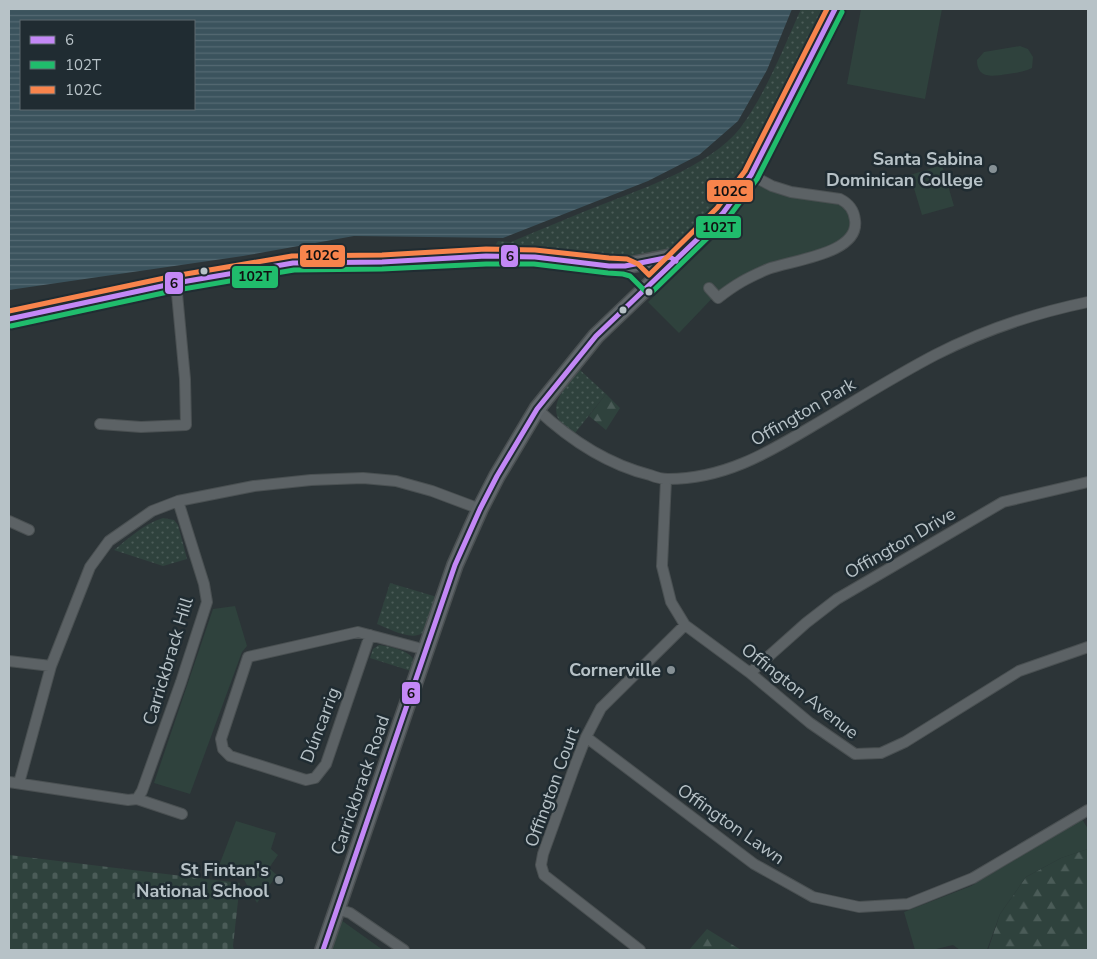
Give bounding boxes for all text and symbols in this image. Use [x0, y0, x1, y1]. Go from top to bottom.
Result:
legend [20, 20, 195, 110]
text: 6 [65, 30, 74, 50]
text: 102T [65, 55, 101, 75]
text: 102C [65, 80, 102, 100]
place label: Santa Sabina Dominican College [826, 147, 983, 192]
marker: Santa Sabina Dominican College [987, 163, 999, 175]
line badge: 102C [706, 179, 754, 203]
text: 102C [713, 182, 748, 201]
line badge: 102T [695, 215, 742, 239]
text: 102T [702, 218, 736, 237]
line badge: 102C [299, 244, 346, 268]
line badge: 6 [500, 244, 519, 268]
text: 102C [305, 246, 340, 265]
text: 6 [506, 247, 514, 266]
line badge: 102T [231, 265, 279, 289]
unlabelled marker [199, 266, 209, 276]
text: 102T [238, 267, 272, 286]
line badge: 6 [164, 271, 184, 295]
text: 6 [170, 274, 178, 293]
unlabelled marker [644, 287, 654, 297]
unlabelled marker [618, 305, 628, 315]
street label: Offington Park [746, 372, 861, 452]
street label: Offington Drive [840, 502, 960, 584]
street label: Carrickbrack Hill [137, 593, 199, 728]
street label: Offington Avenue [736, 638, 864, 744]
place label: Cornerville [569, 658, 661, 682]
marker: Cornerville [665, 664, 677, 676]
line badge: 6 [401, 681, 421, 705]
street label: Dúncarrig [295, 684, 345, 766]
text: 6 [407, 684, 415, 703]
street label: Carrickbrack Road [325, 712, 395, 858]
street label: Offington Court [519, 723, 585, 850]
street label: Offington Lawn [673, 778, 789, 870]
place label: St Fintan's National School [136, 858, 269, 903]
marker: St Fintan's National School [273, 874, 285, 886]

